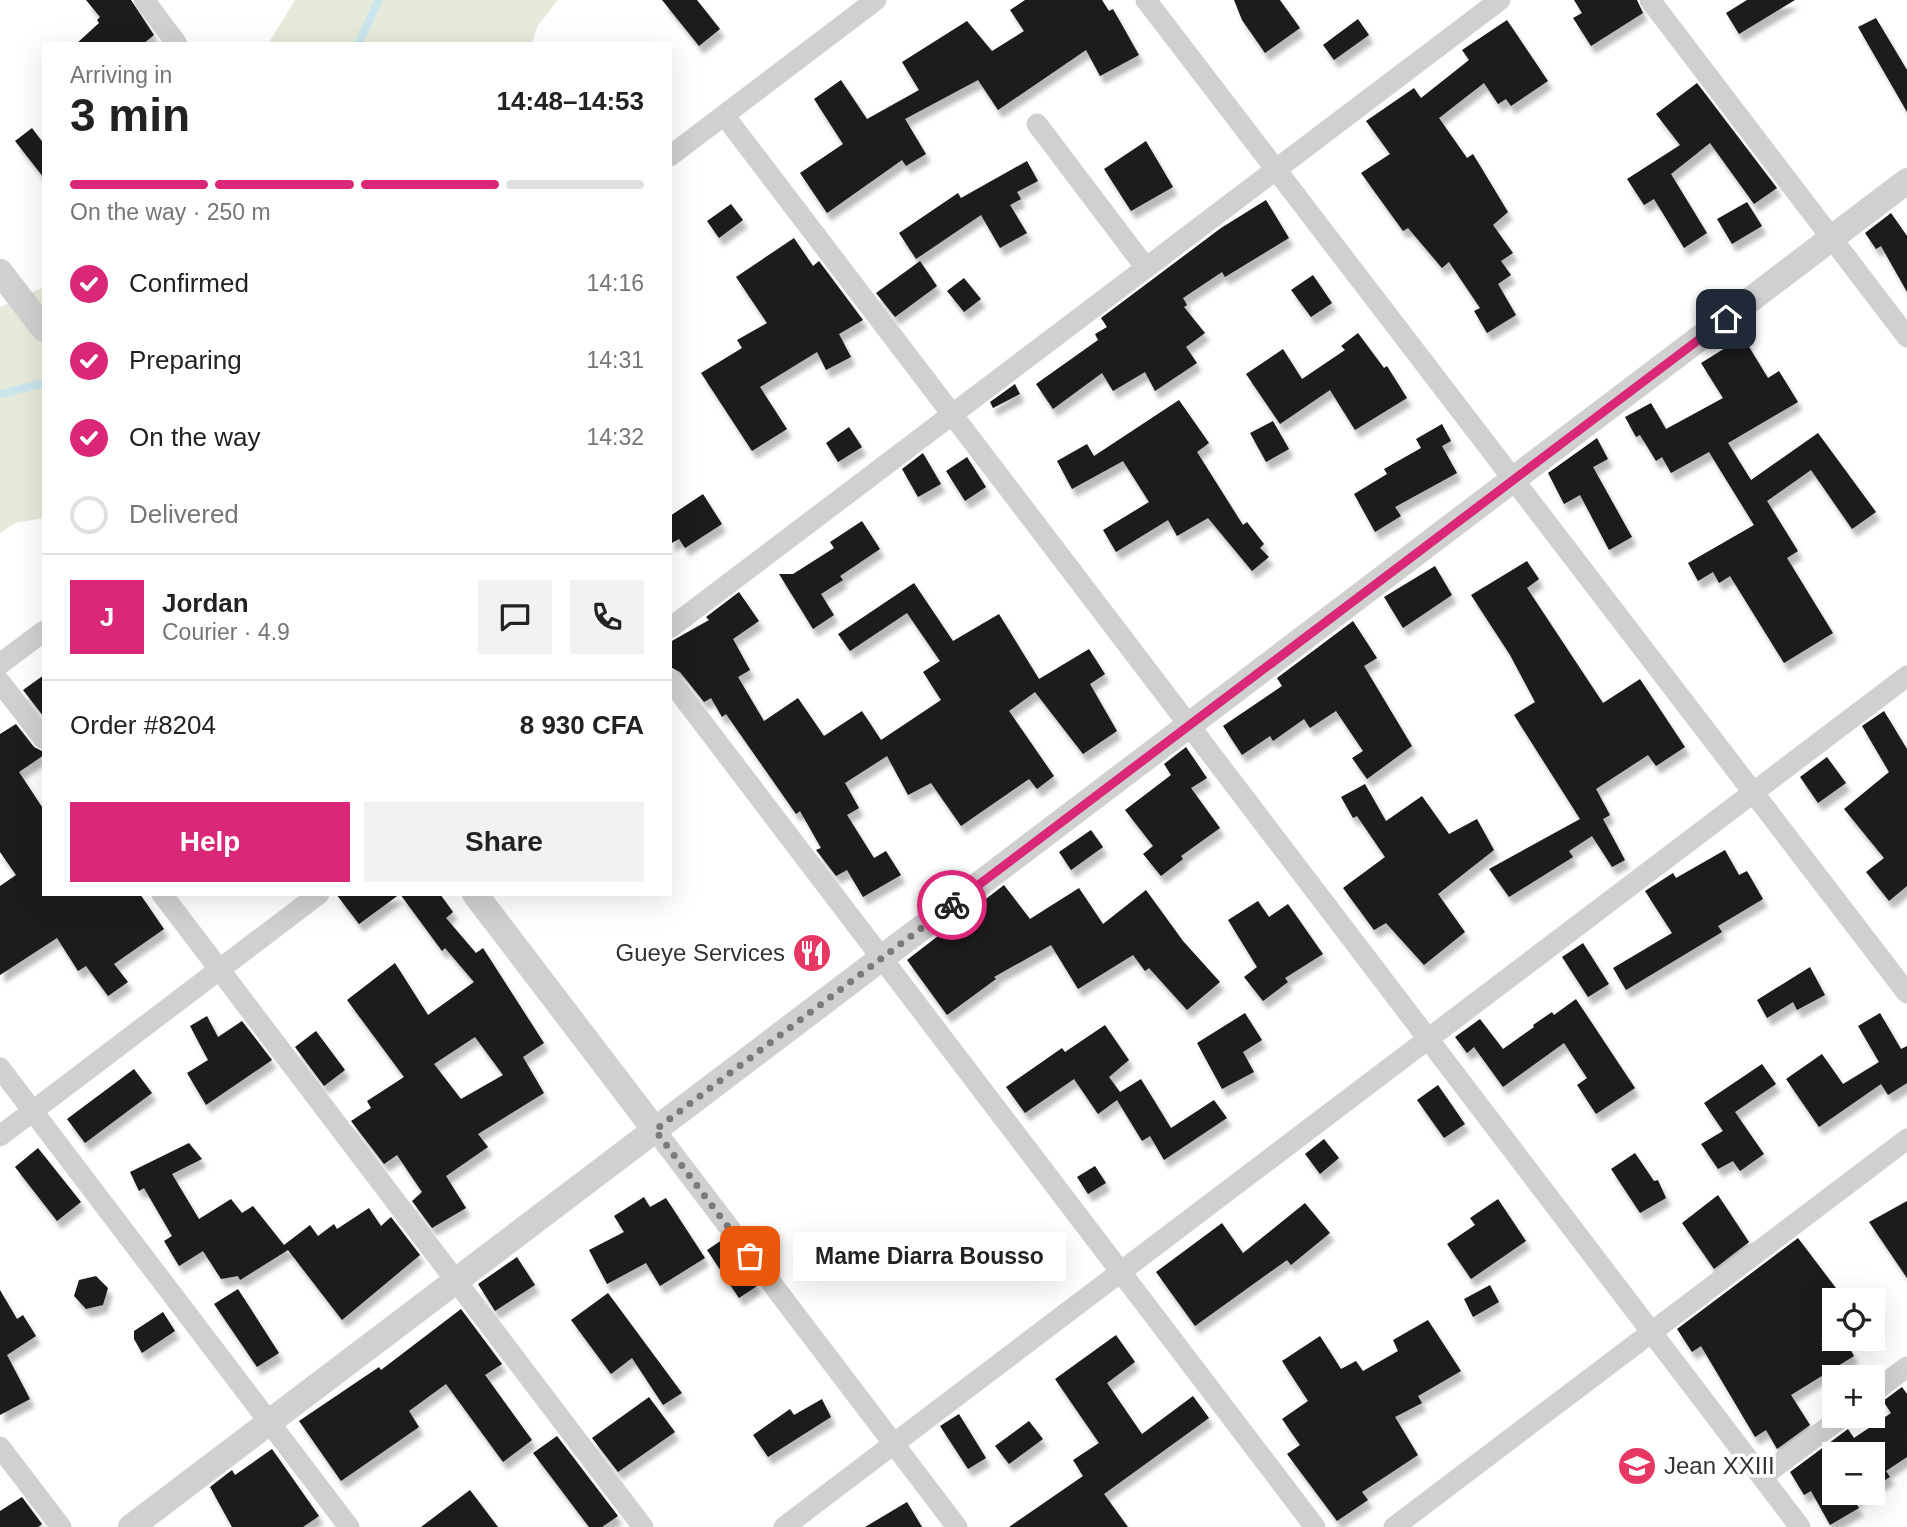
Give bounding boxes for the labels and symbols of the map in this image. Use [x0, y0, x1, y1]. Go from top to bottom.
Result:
pin [1696, 289, 1756, 349]
courier [917, 870, 987, 940]
restaurant icon: Gueye Services [791, 932, 833, 974]
place label: Gueye Services [616, 939, 785, 966]
pin [720, 1226, 780, 1286]
callout: Mame Diarra Bousso [792, 1232, 1065, 1280]
school or university icon: Jean XXIII [1616, 1445, 1658, 1487]
place label: Jean XXIII [1664, 1452, 1775, 1479]

